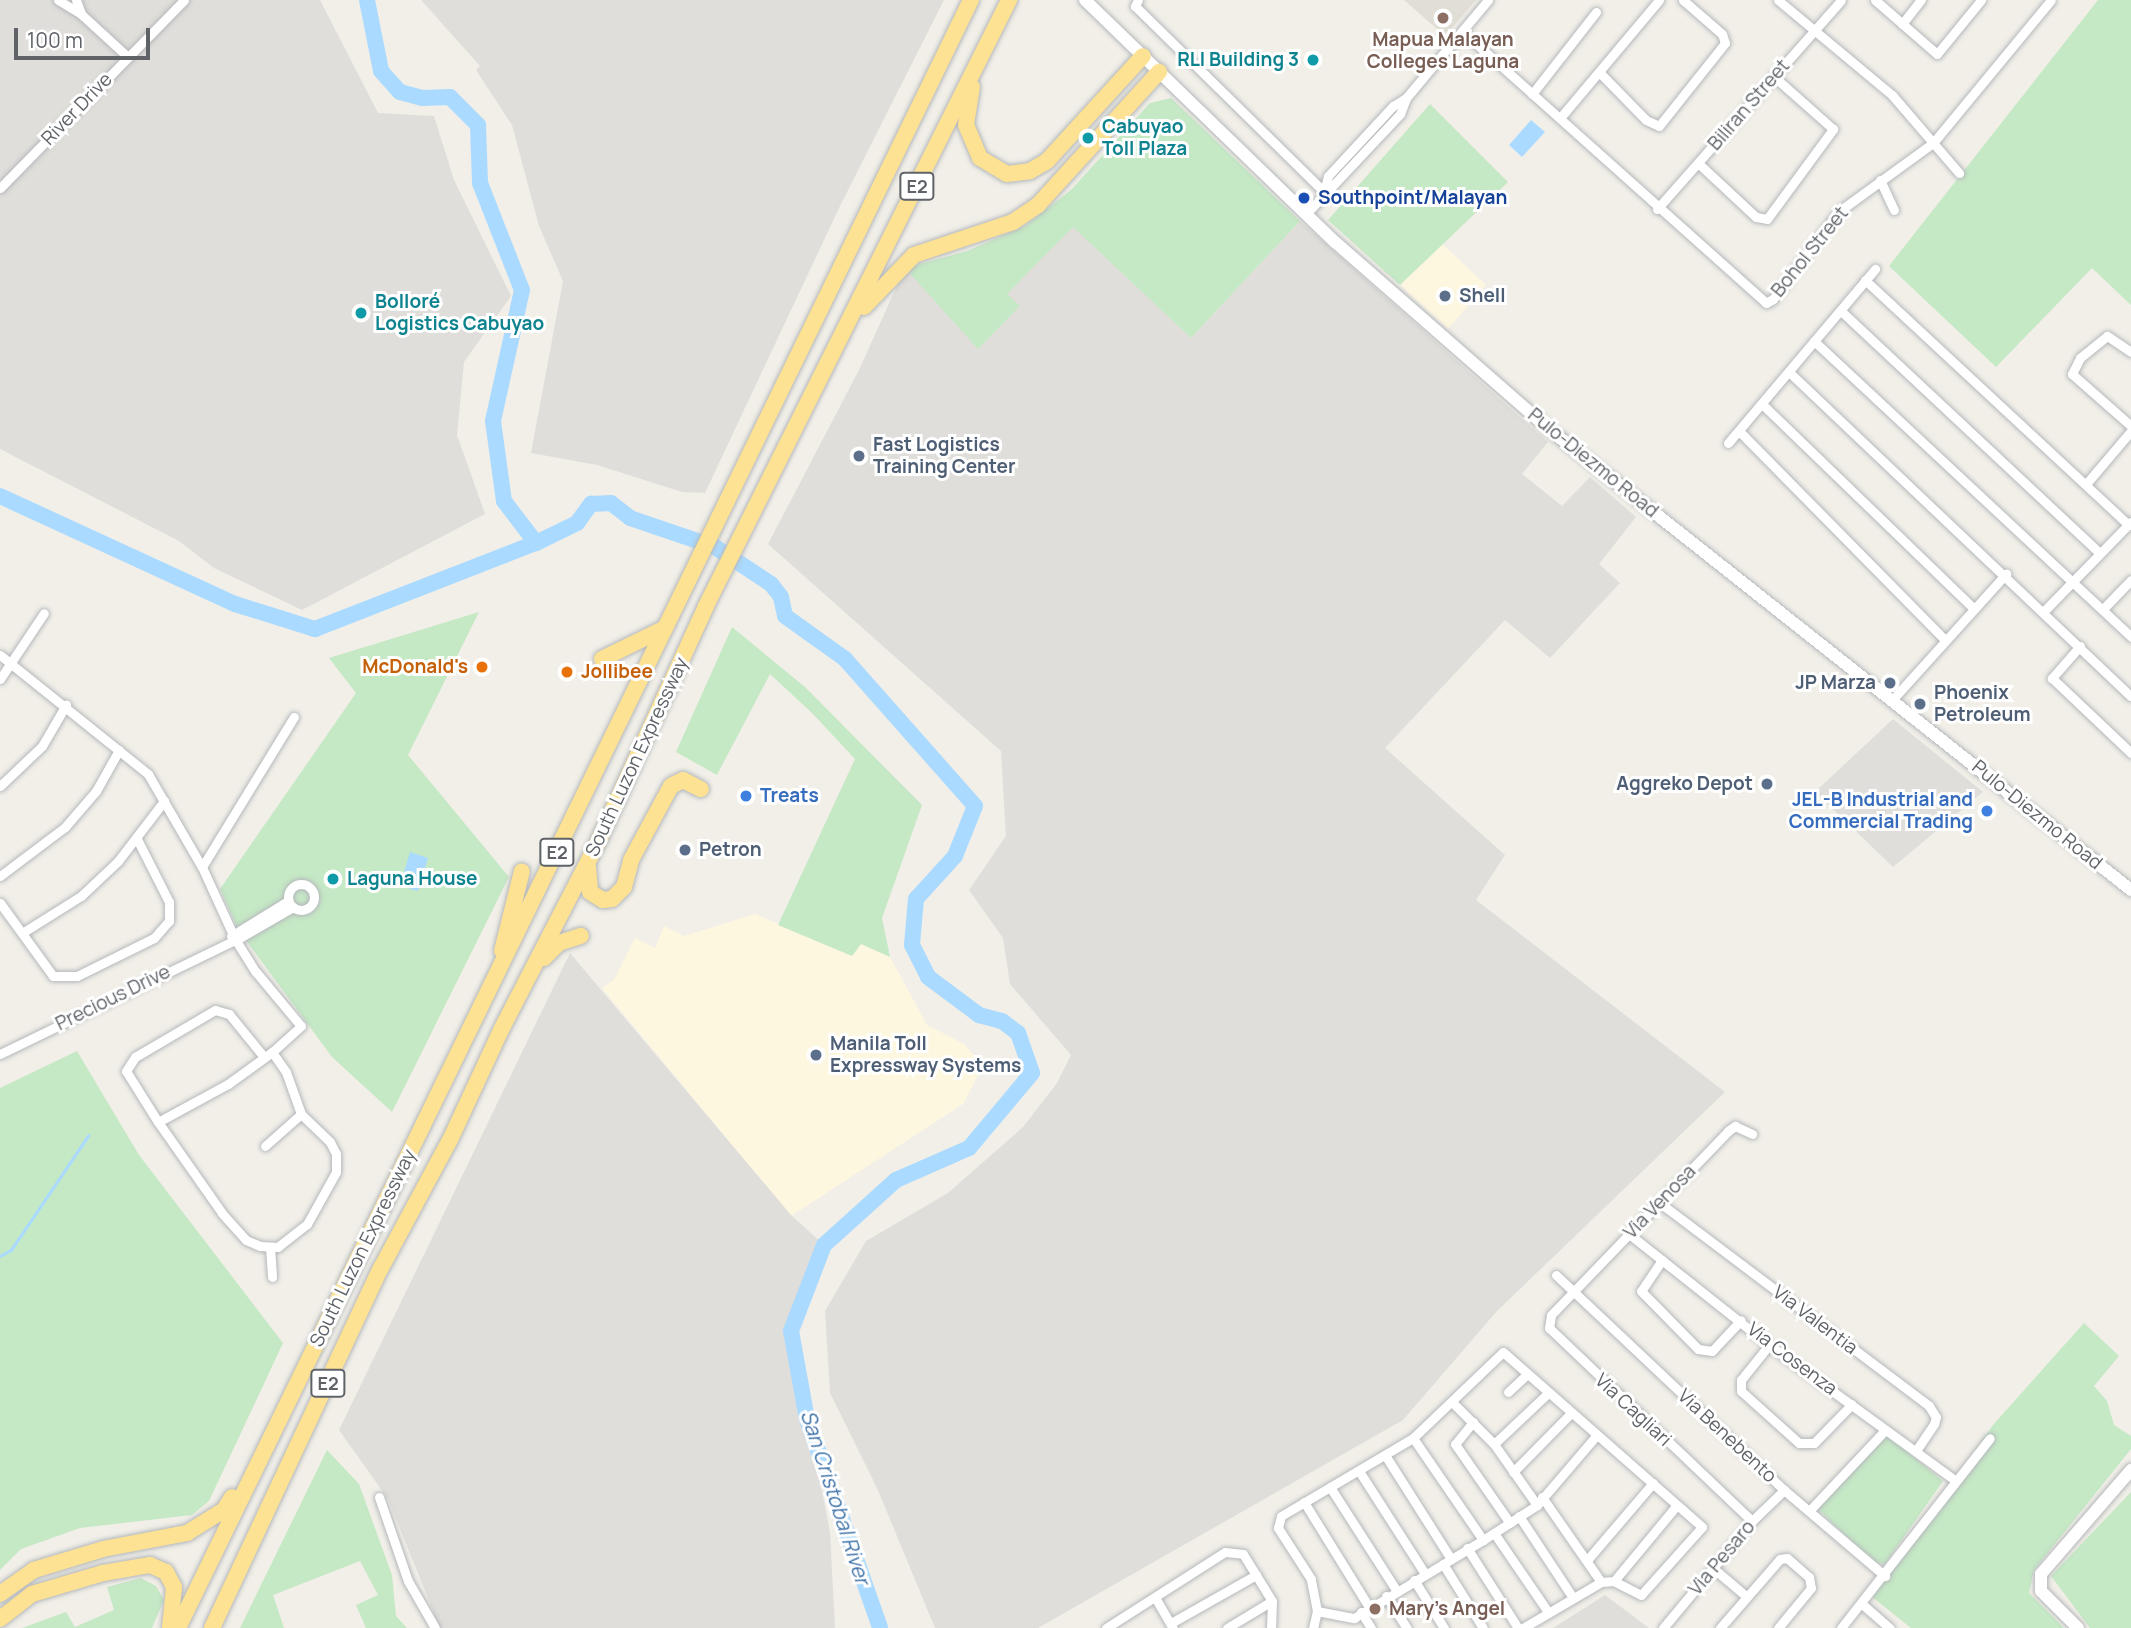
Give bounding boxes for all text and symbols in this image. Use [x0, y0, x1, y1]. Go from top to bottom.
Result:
marker: Mapua Malayan Colleges Laguna [1435, 10, 1451, 26]
scale bar [18, 14, 154, 58]
text: 100 m [27, 26, 83, 54]
place label: Mapua Malayan Colleges Laguna [1367, 29, 1519, 73]
place label: RLI Building 3 [1177, 49, 1299, 71]
marker: RLI Building 3 [1305, 52, 1321, 68]
street label: Biliran Street [1703, 55, 1795, 155]
street label: River Drive [37, 68, 117, 150]
place label: Cabuyao Toll Plaza [1102, 116, 1187, 160]
marker: Cabuyao Toll Plaza [1080, 130, 1096, 146]
road number: E2 [898, 172, 936, 201]
place label: Southpoint/Malayan [1318, 187, 1507, 209]
marker: Southpoint/Malayan [1296, 190, 1312, 206]
street label: Bohol Street [1767, 202, 1853, 302]
place label: Shell [1459, 285, 1505, 307]
marker: Shell [1437, 288, 1453, 304]
place label: Bolloré Logistics Cabuyao [375, 291, 544, 335]
marker: Bolloré Logistics Cabuyao [353, 305, 369, 321]
street label: Pulo-Diezmo Road [1523, 404, 1663, 522]
place label: Fast Logistics Training Center [873, 434, 1016, 478]
marker: Fast Logistics Training Center [851, 448, 867, 464]
street label: South Luzon Expressway [581, 654, 693, 860]
place label: McDonald's [362, 656, 468, 678]
marker: McDonald's [474, 659, 490, 675]
place label: Jollibee [581, 661, 653, 683]
marker: Jollibee [559, 664, 575, 680]
place label: JP Marza [1795, 672, 1876, 694]
marker: JP Marza [1882, 675, 1898, 691]
place label: Phoenix Petroleum [1934, 682, 2031, 726]
marker: Phoenix Petroleum [1912, 696, 1928, 712]
street label: Pulo-Diezmo Road [1967, 756, 2107, 874]
place label: Aggreko Depot [1616, 773, 1753, 795]
marker: Aggreko Depot [1759, 776, 1775, 792]
place label: Treats [760, 785, 819, 807]
marker: Treats [738, 788, 754, 804]
place label: JEL-B Industrial and Commercial Trading [1789, 789, 1973, 833]
marker: JEL-B Industrial and Commercial Trading [1979, 803, 1995, 819]
road number: E2 [538, 838, 576, 866]
place label: Petron [699, 839, 762, 861]
marker: Petron [677, 842, 693, 858]
place label: Laguna House [347, 868, 477, 890]
marker: Laguna House [325, 871, 341, 887]
street label: Precious Drive [52, 960, 174, 1036]
place label: Manila Toll Expressway Systems [830, 1033, 1021, 1077]
marker: Manila Toll Expressway Systems [808, 1047, 824, 1063]
street label: South Luzon Expressway [305, 1145, 421, 1351]
street label: Via Venosa [1619, 1160, 1701, 1244]
street label: Via Valentia [1768, 1281, 1862, 1359]
street label: Via Cosenza [1743, 1318, 1841, 1400]
road number: E2 [309, 1368, 347, 1398]
street label: Via Cagliari [1590, 1369, 1676, 1451]
street label: Via Benebento [1673, 1385, 1781, 1487]
water label: San Cristobal River [796, 1407, 876, 1587]
street label: Via Pesaro [1684, 1516, 1760, 1600]
place label: Mary's Angel [1389, 1598, 1505, 1620]
marker: Mary's Angel [1367, 1601, 1383, 1617]

